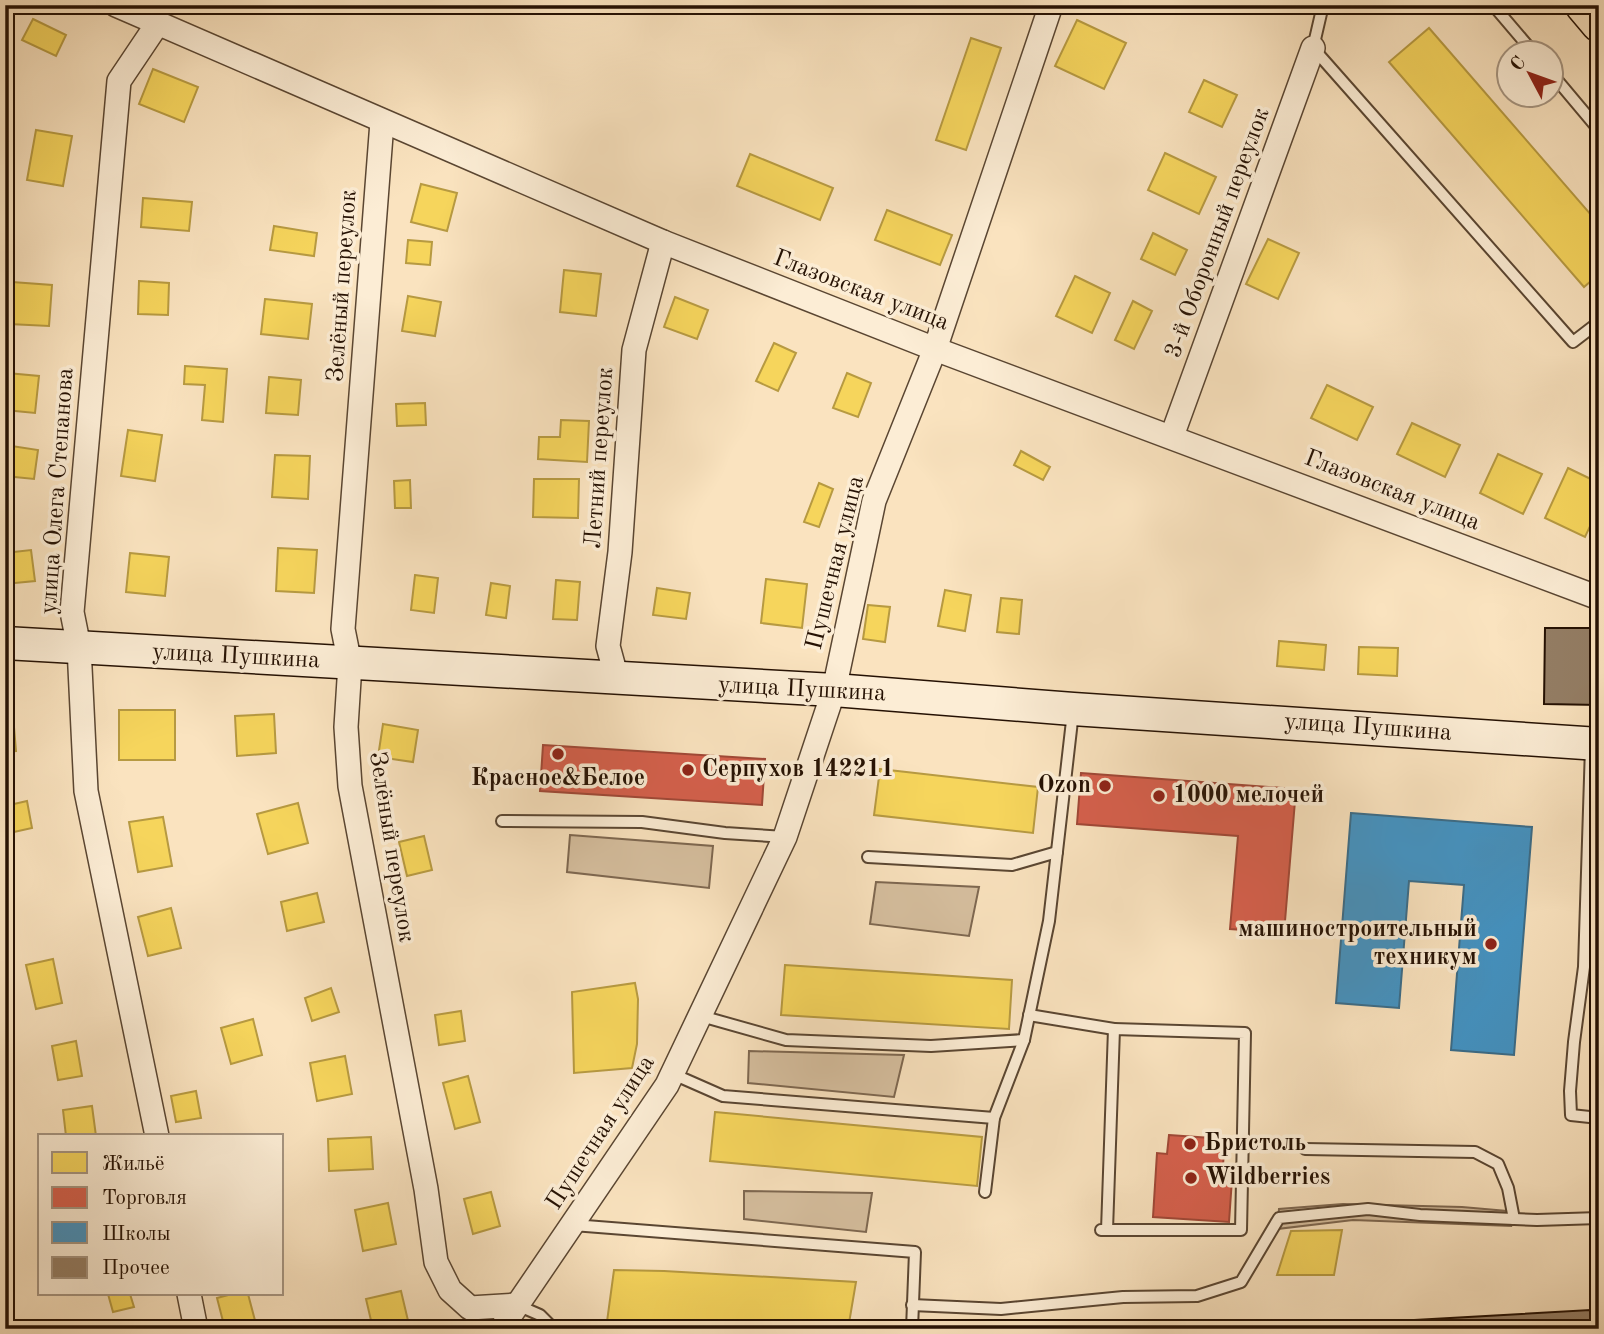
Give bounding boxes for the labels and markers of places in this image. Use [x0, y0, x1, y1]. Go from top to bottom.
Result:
marker: Красное&Белое [550, 746, 566, 762]
place label: Серпухов 142211 [702, 758, 894, 782]
marker: Серпухов 142211 [680, 762, 696, 778]
place label: Красное&Белое [471, 767, 645, 791]
place label: Ozon [1037, 774, 1091, 798]
marker: Ozon [1097, 778, 1113, 794]
place label: 1000 мелочей [1173, 784, 1324, 808]
marker: 1000 мелочей [1151, 788, 1167, 804]
place label: машиностроительный техникум [1238, 918, 1477, 970]
marker: машиностроительный техникум [1483, 936, 1499, 952]
place label: Бристоль [1204, 1132, 1306, 1156]
marker: Бристоль [1182, 1136, 1198, 1152]
place label: Wildberries [1205, 1166, 1330, 1190]
marker: Wildberries [1183, 1170, 1199, 1186]

